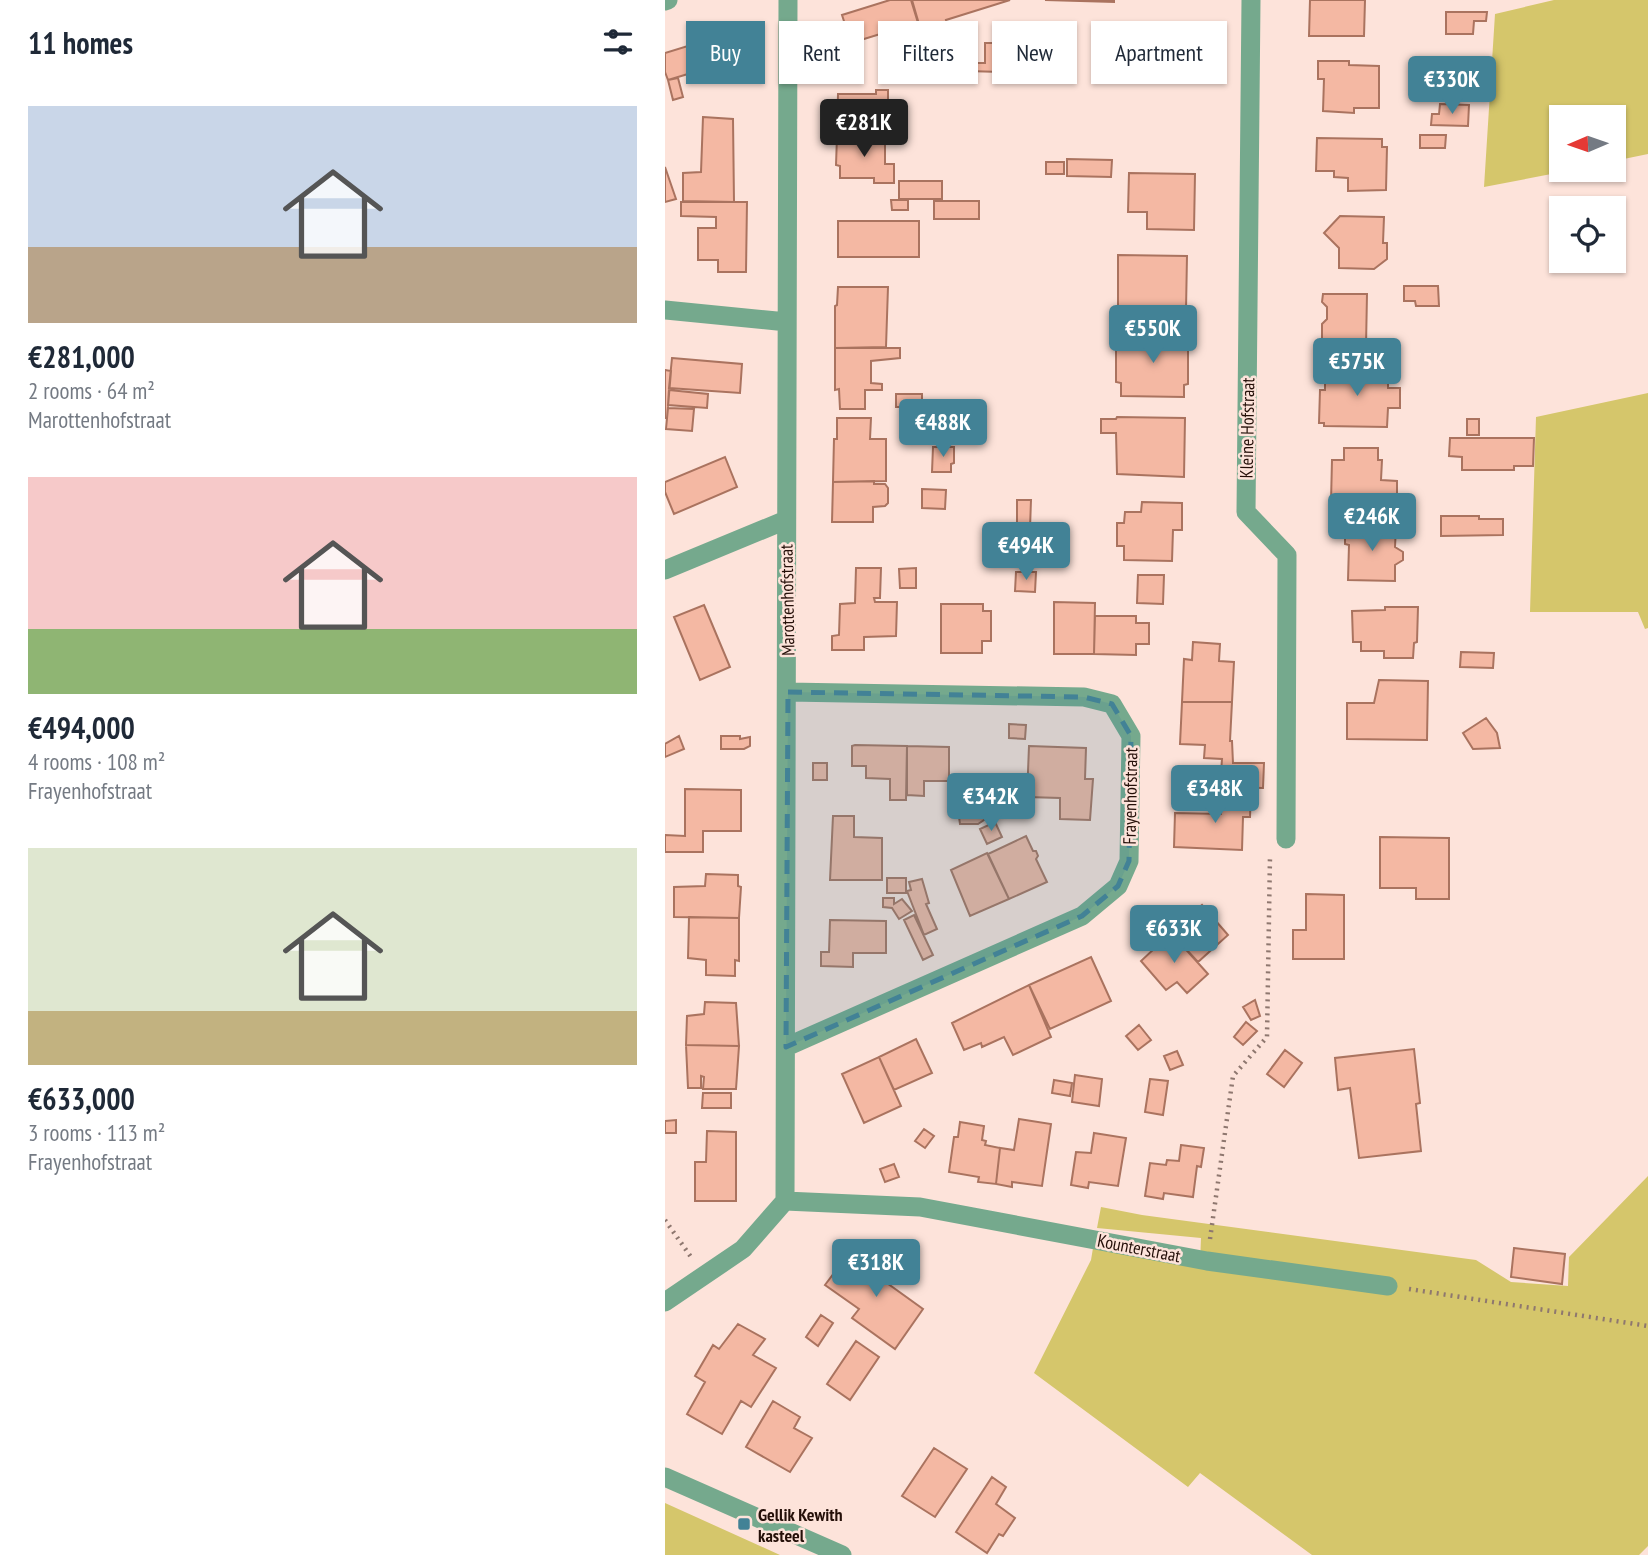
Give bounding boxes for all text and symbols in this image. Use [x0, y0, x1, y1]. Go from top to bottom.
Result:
chip: Buy [686, 21, 765, 84]
chip: Rent [779, 21, 864, 84]
chip: Filters [878, 21, 978, 84]
chip: New [992, 21, 1077, 84]
chip: Apartment [1091, 21, 1227, 84]
text: 11 homes [28, 23, 133, 62]
icon: filters [599, 23, 637, 61]
pin: €330K [1403, 57, 1501, 116]
text: €330K [1424, 64, 1480, 93]
pin: €281K [815, 100, 913, 159]
north arrow [1549, 105, 1626, 182]
map controls [1549, 105, 1626, 273]
text: €281K [836, 107, 892, 136]
icon: home [270, 151, 396, 277]
button: locate [1549, 196, 1626, 273]
pin: €550K [1104, 306, 1202, 365]
text: €550K [1125, 313, 1181, 342]
text: €281,000 [28, 337, 135, 376]
pin: €575K [1308, 338, 1406, 398]
text: €575K [1329, 346, 1385, 375]
text: 2 rooms · 64 m² [28, 376, 155, 405]
street label: Kleine Hofstraat [1235, 377, 1259, 479]
pin: €488K [894, 400, 992, 459]
text: Marottenhofstraat [28, 405, 171, 434]
text: €488K [915, 407, 971, 436]
pin: €246K [1323, 494, 1421, 553]
text: €246K [1344, 501, 1400, 530]
icon: home [270, 522, 396, 648]
pin: €494K [977, 522, 1075, 582]
text: €494K [998, 530, 1054, 559]
street label: Marottenhofstraat [775, 544, 799, 656]
text: €494,000 [28, 708, 135, 747]
text: 4 rooms · 108 m² [28, 747, 165, 776]
street label: Frayenhofstraat [1118, 747, 1142, 845]
pin: €348K [1166, 766, 1264, 825]
text: €348K [1187, 773, 1243, 802]
pin: €342K [942, 774, 1040, 833]
text: Frayenhofstraat [28, 776, 152, 805]
text: €342K [963, 781, 1019, 810]
icon: home [270, 893, 396, 1019]
pin: €633K [1125, 906, 1223, 965]
text: €633K [1146, 913, 1202, 942]
text: €633,000 [28, 1079, 135, 1118]
text: 3 rooms · 113 m² [28, 1118, 165, 1147]
text: Frayenhofstraat [28, 1147, 152, 1176]
street label: Kounterstraat [1096, 1229, 1183, 1267]
pin: €318K [827, 1240, 925, 1299]
text: €318K [848, 1247, 904, 1276]
place label: Gellik Kewith kasteel [758, 1503, 843, 1547]
marker: Gellik Kewith kasteel [736, 1516, 752, 1532]

